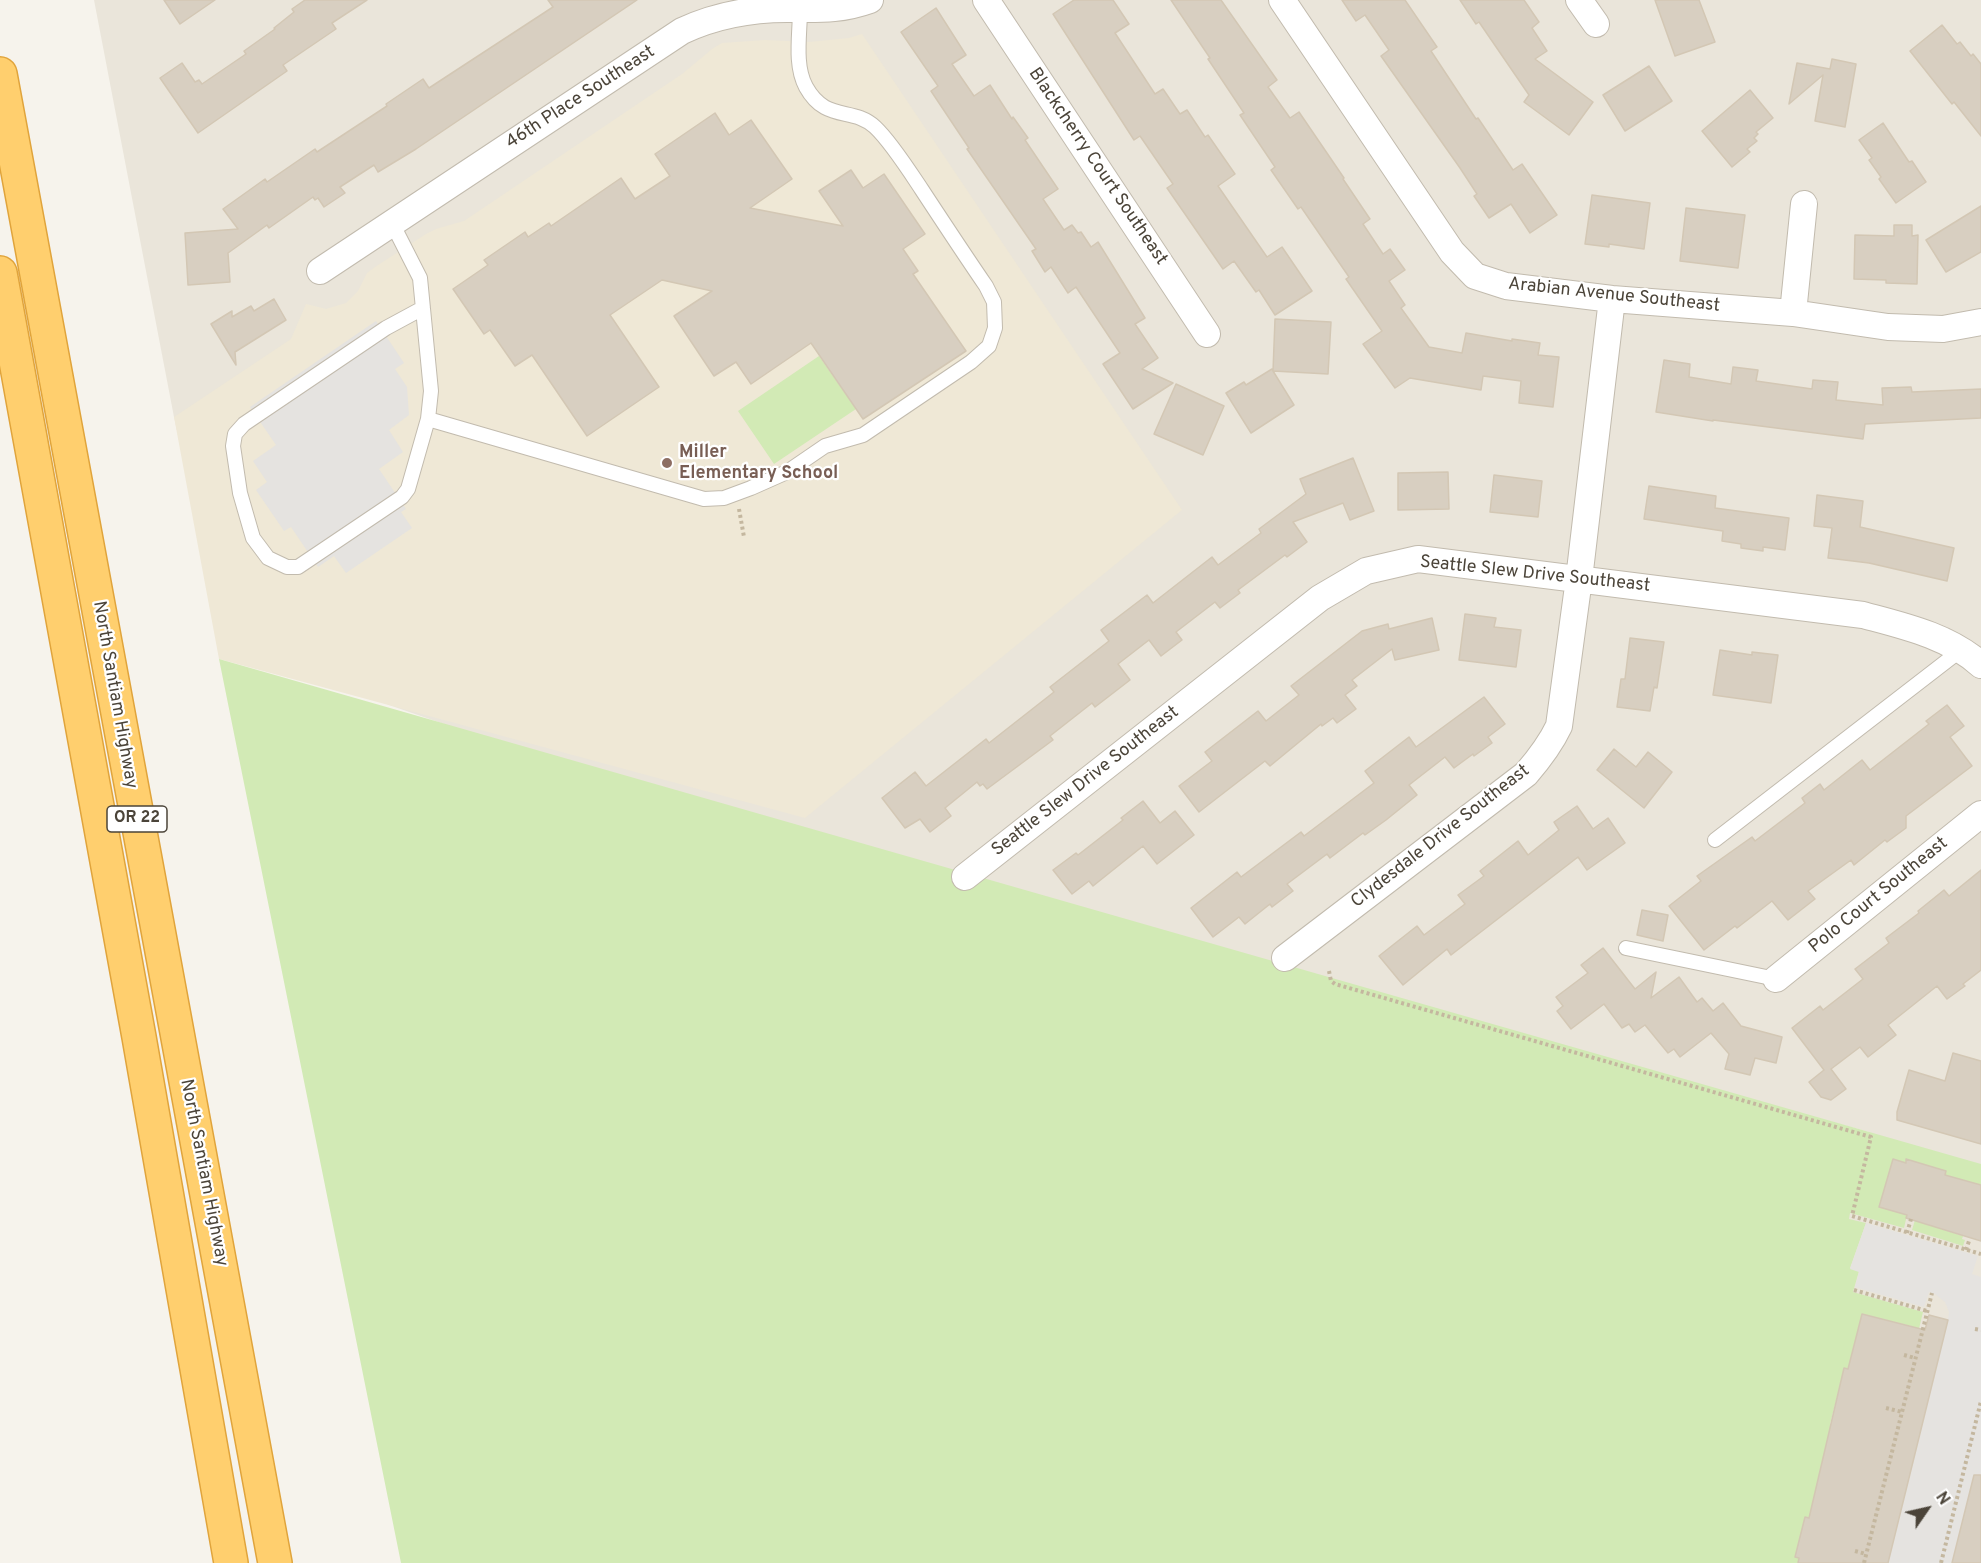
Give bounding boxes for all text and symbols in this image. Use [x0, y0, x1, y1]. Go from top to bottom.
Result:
street label: 46th Place Southeast [502, 42, 660, 154]
street label: Blackcherry Court Southeast [1023, 64, 1171, 270]
street label: Arabian Avenue Southeast [1507, 274, 1721, 318]
place label: Miller Elementary School [679, 442, 838, 484]
marker: Miller Elementary School [660, 456, 674, 470]
street label: Seattle Slew Drive Southeast [1419, 552, 1651, 598]
street label: North Santiam Highway [87, 599, 141, 791]
street label: Seattle Slew Drive Southeast [988, 702, 1184, 862]
street label: Clydesdale Drive Southeast [1348, 761, 1534, 913]
road number: OR 22 [107, 806, 167, 832]
street label: Polo Court Southeast [1805, 833, 1953, 959]
street label: North Santiam Highway [174, 1078, 232, 1268]
north arrow [1897, 1479, 1957, 1539]
text: N [1930, 1489, 1953, 1509]

